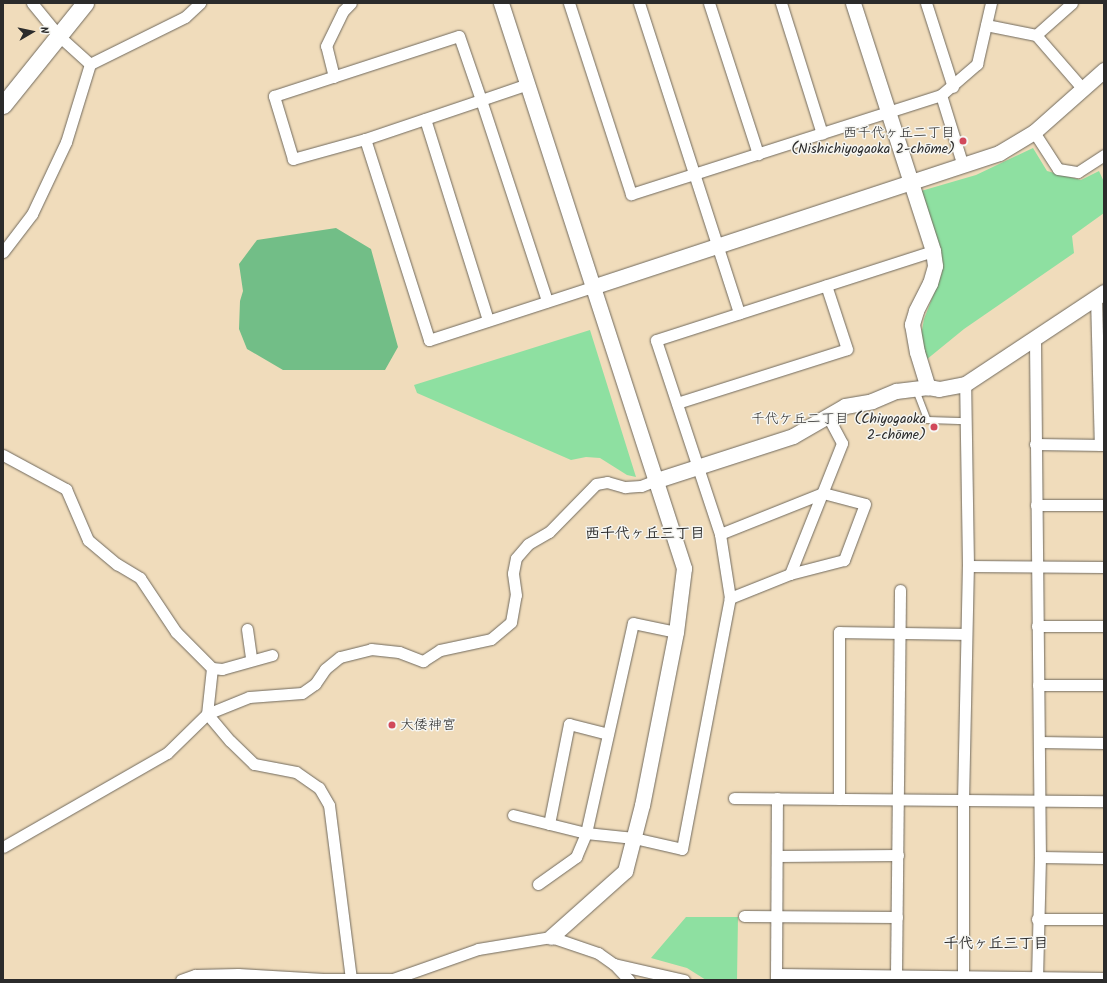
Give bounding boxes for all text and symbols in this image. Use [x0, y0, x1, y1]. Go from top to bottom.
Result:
north arrow [12, 12, 52, 52]
text: N [34, 25, 53, 35]
place label: 西千代ヶ丘二丁目 (Nishichiyogaoka 2-chōme) [791, 125, 955, 158]
marker: 西千代ヶ丘二丁目 (Nishichiyogaoka 2-chōme) [958, 136, 968, 146]
place label: 千代ケ丘二丁目 (Chiyogaoka 2-chōme) [751, 411, 926, 444]
marker: 千代ケ丘二丁目 (Chiyogaoka 2-chōme) [929, 422, 939, 432]
district label: 西千代ヶ丘三丁目 [585, 526, 705, 544]
place label: 大倭神宮 [400, 717, 456, 733]
marker: 大倭神宮 [387, 720, 397, 730]
district label: 千代ヶ丘三丁目 [944, 936, 1048, 954]

